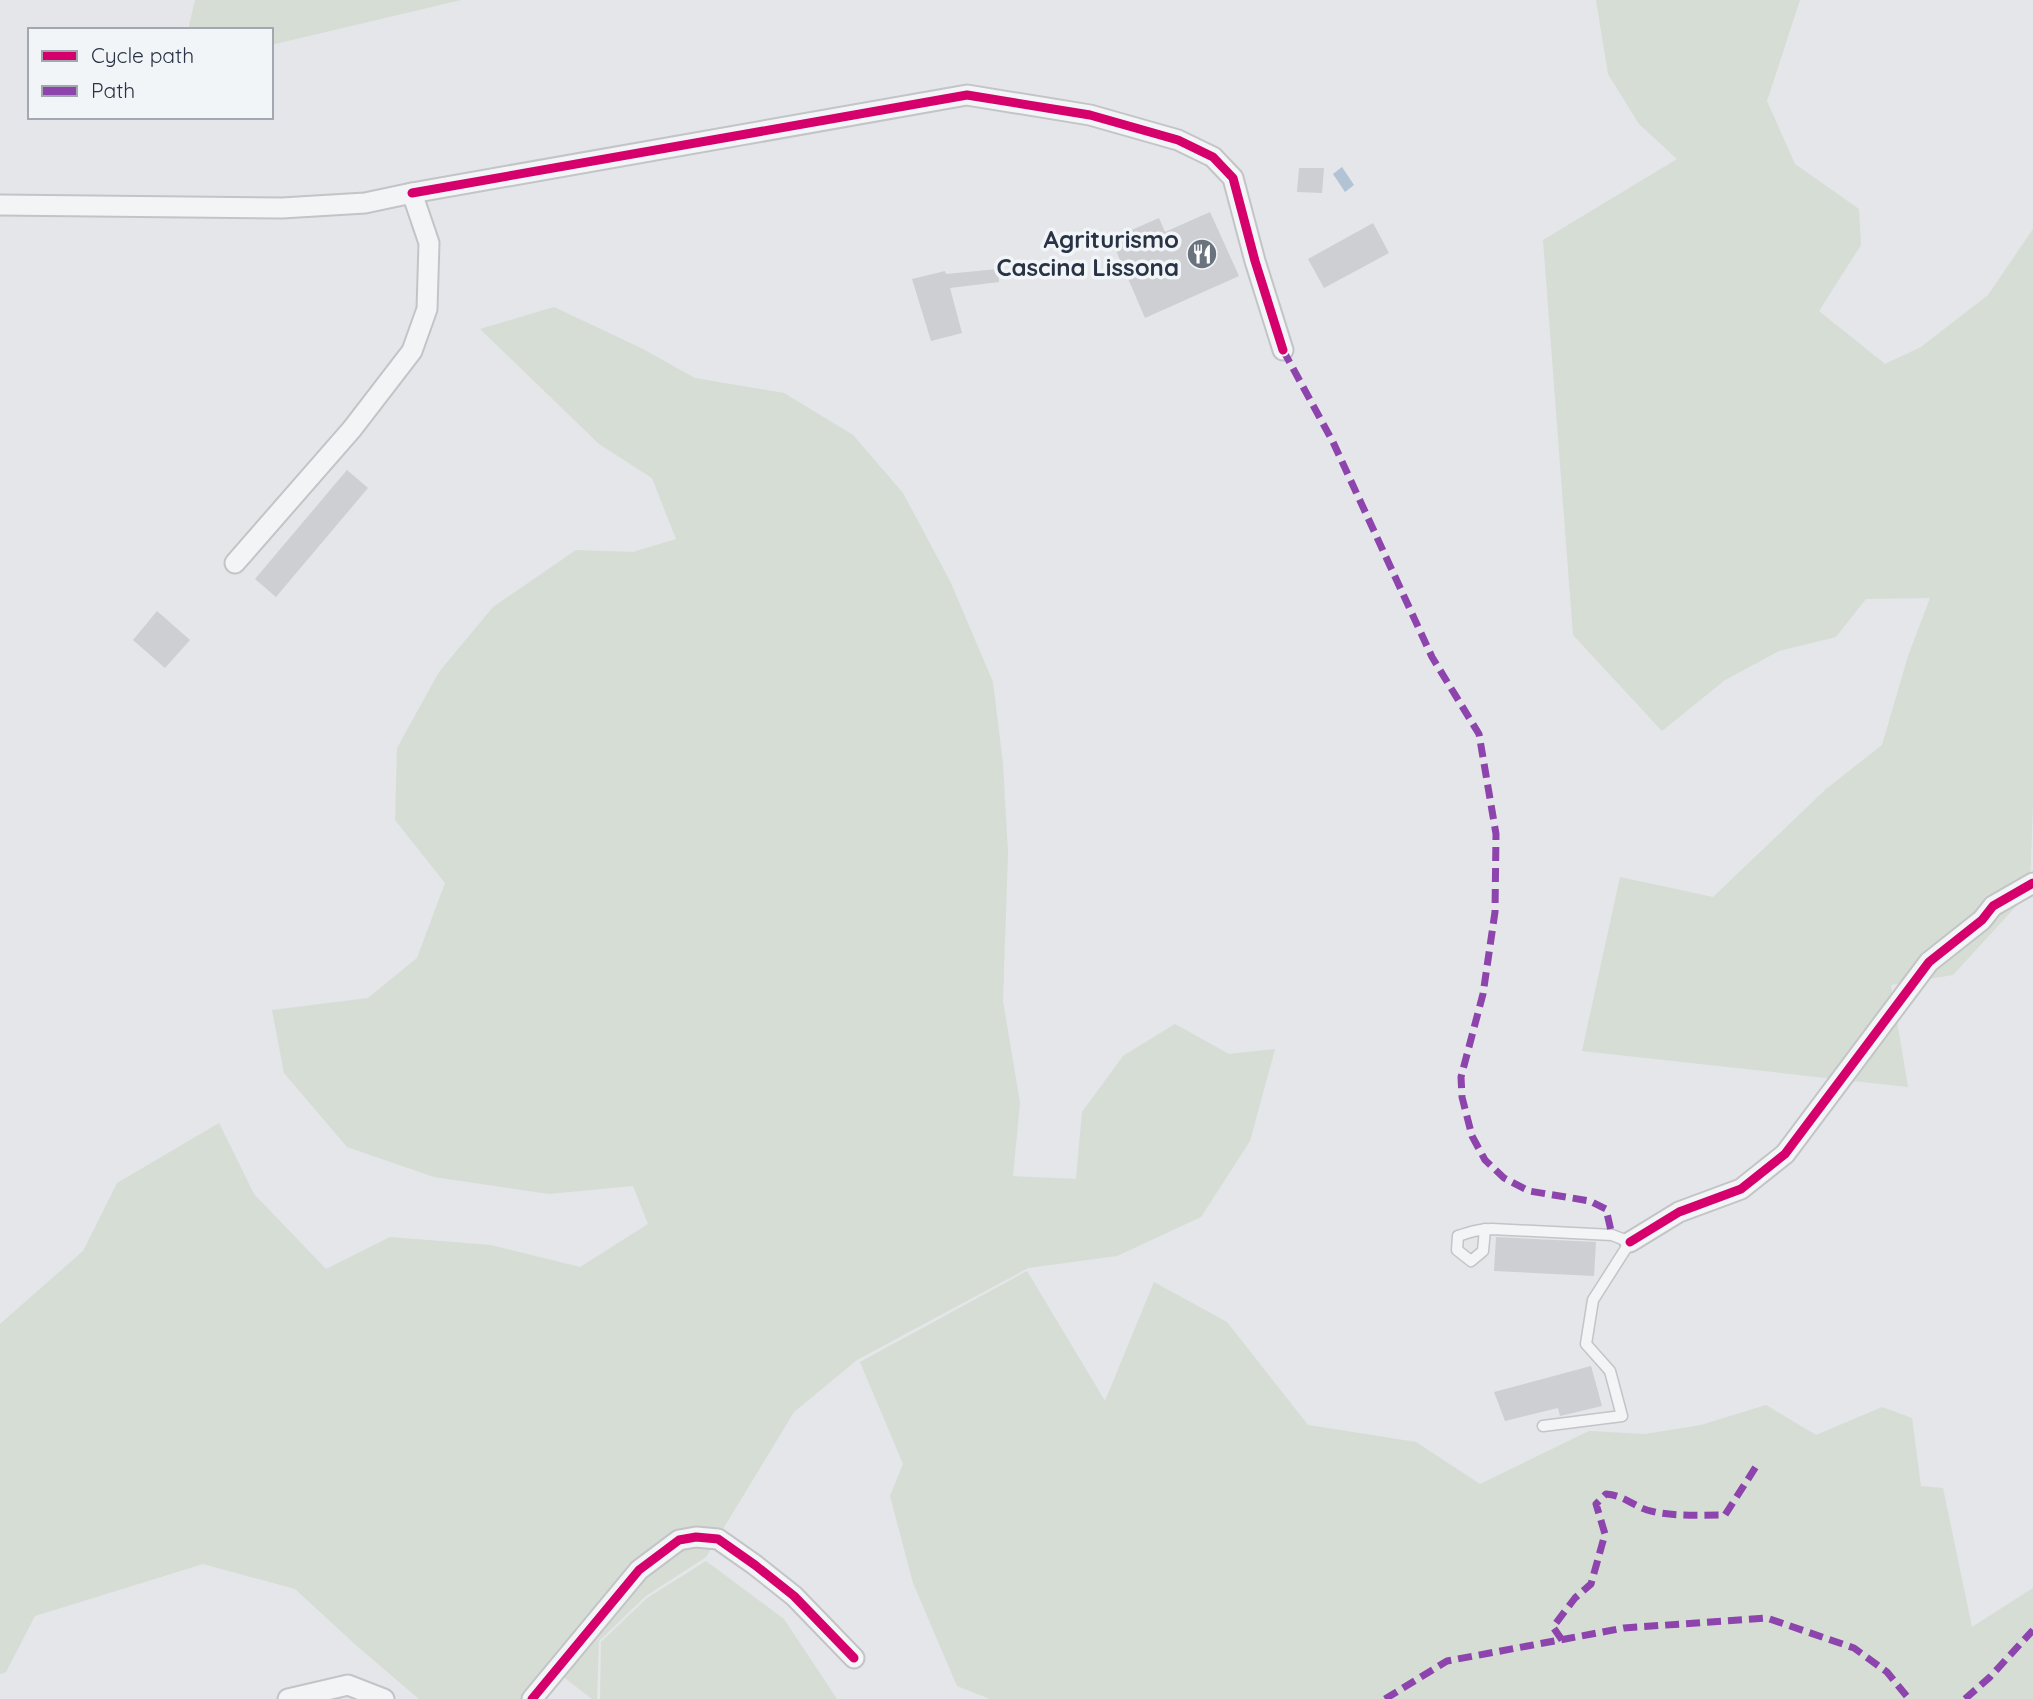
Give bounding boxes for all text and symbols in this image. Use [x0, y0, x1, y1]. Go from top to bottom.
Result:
legend [28, 28, 273, 119]
text: Cycle path [91, 42, 194, 68]
text: Path [91, 77, 135, 103]
place label: Agriturismo Cascina Lissona [996, 224, 1179, 282]
restaurant icon: Agriturismo Cascina Lissona [1185, 237, 1219, 271]

